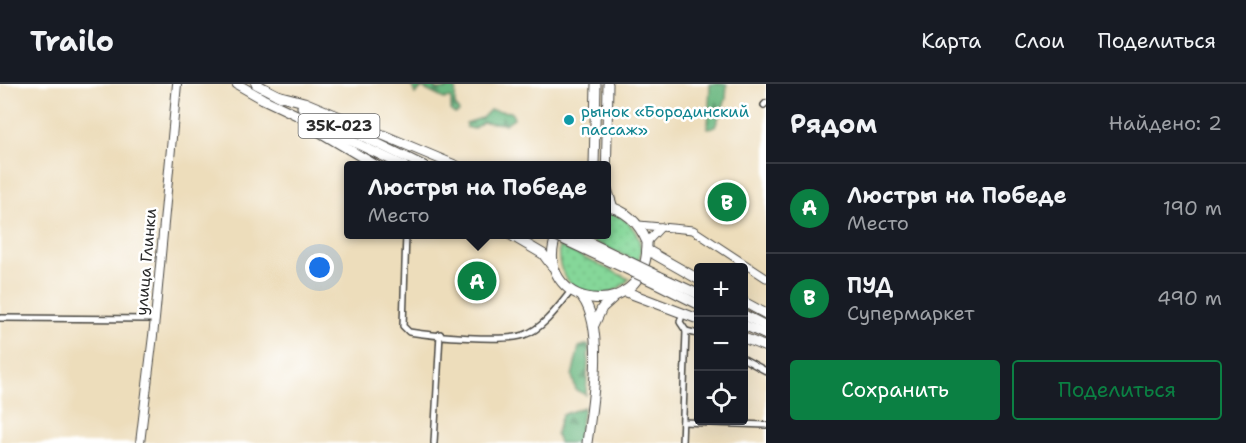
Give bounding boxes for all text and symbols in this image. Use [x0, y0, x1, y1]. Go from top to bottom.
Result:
text: Trailo [30, 22, 114, 60]
text: Карта [921, 27, 981, 55]
text: Слои [1014, 27, 1065, 55]
text: Поделиться [1098, 27, 1216, 55]
place label: рынок «Бородинский пассаж» [581, 101, 749, 140]
text: Рядом [790, 106, 877, 141]
text: Найдено: 2 [1109, 110, 1222, 136]
marker: рынок «Бородинский пассаж» [562, 113, 576, 127]
road number: 35К-023 [298, 114, 380, 138]
popup [344, 161, 611, 239]
text: Люстры на Победе [368, 173, 587, 202]
pin: B [708, 180, 746, 224]
text: Люстры на Победе [847, 181, 1067, 210]
text: A [802, 195, 817, 221]
text: 190 m [1163, 195, 1222, 221]
text: Место [368, 202, 430, 228]
street label: улица Глинки [131, 208, 161, 316]
text: Место [847, 210, 909, 236]
your location [305, 253, 334, 282]
pin: A [458, 258, 496, 304]
map controls [694, 263, 748, 425]
button: + [694, 263, 748, 317]
text: ПУД [847, 271, 893, 300]
text: B [803, 285, 816, 311]
text: 490 m [1157, 285, 1222, 311]
text: Супермаркет [847, 300, 974, 326]
button: − [694, 317, 748, 371]
button: Сохранить [790, 360, 1000, 420]
button: Поделиться [1012, 360, 1222, 420]
button: locate [694, 371, 748, 425]

